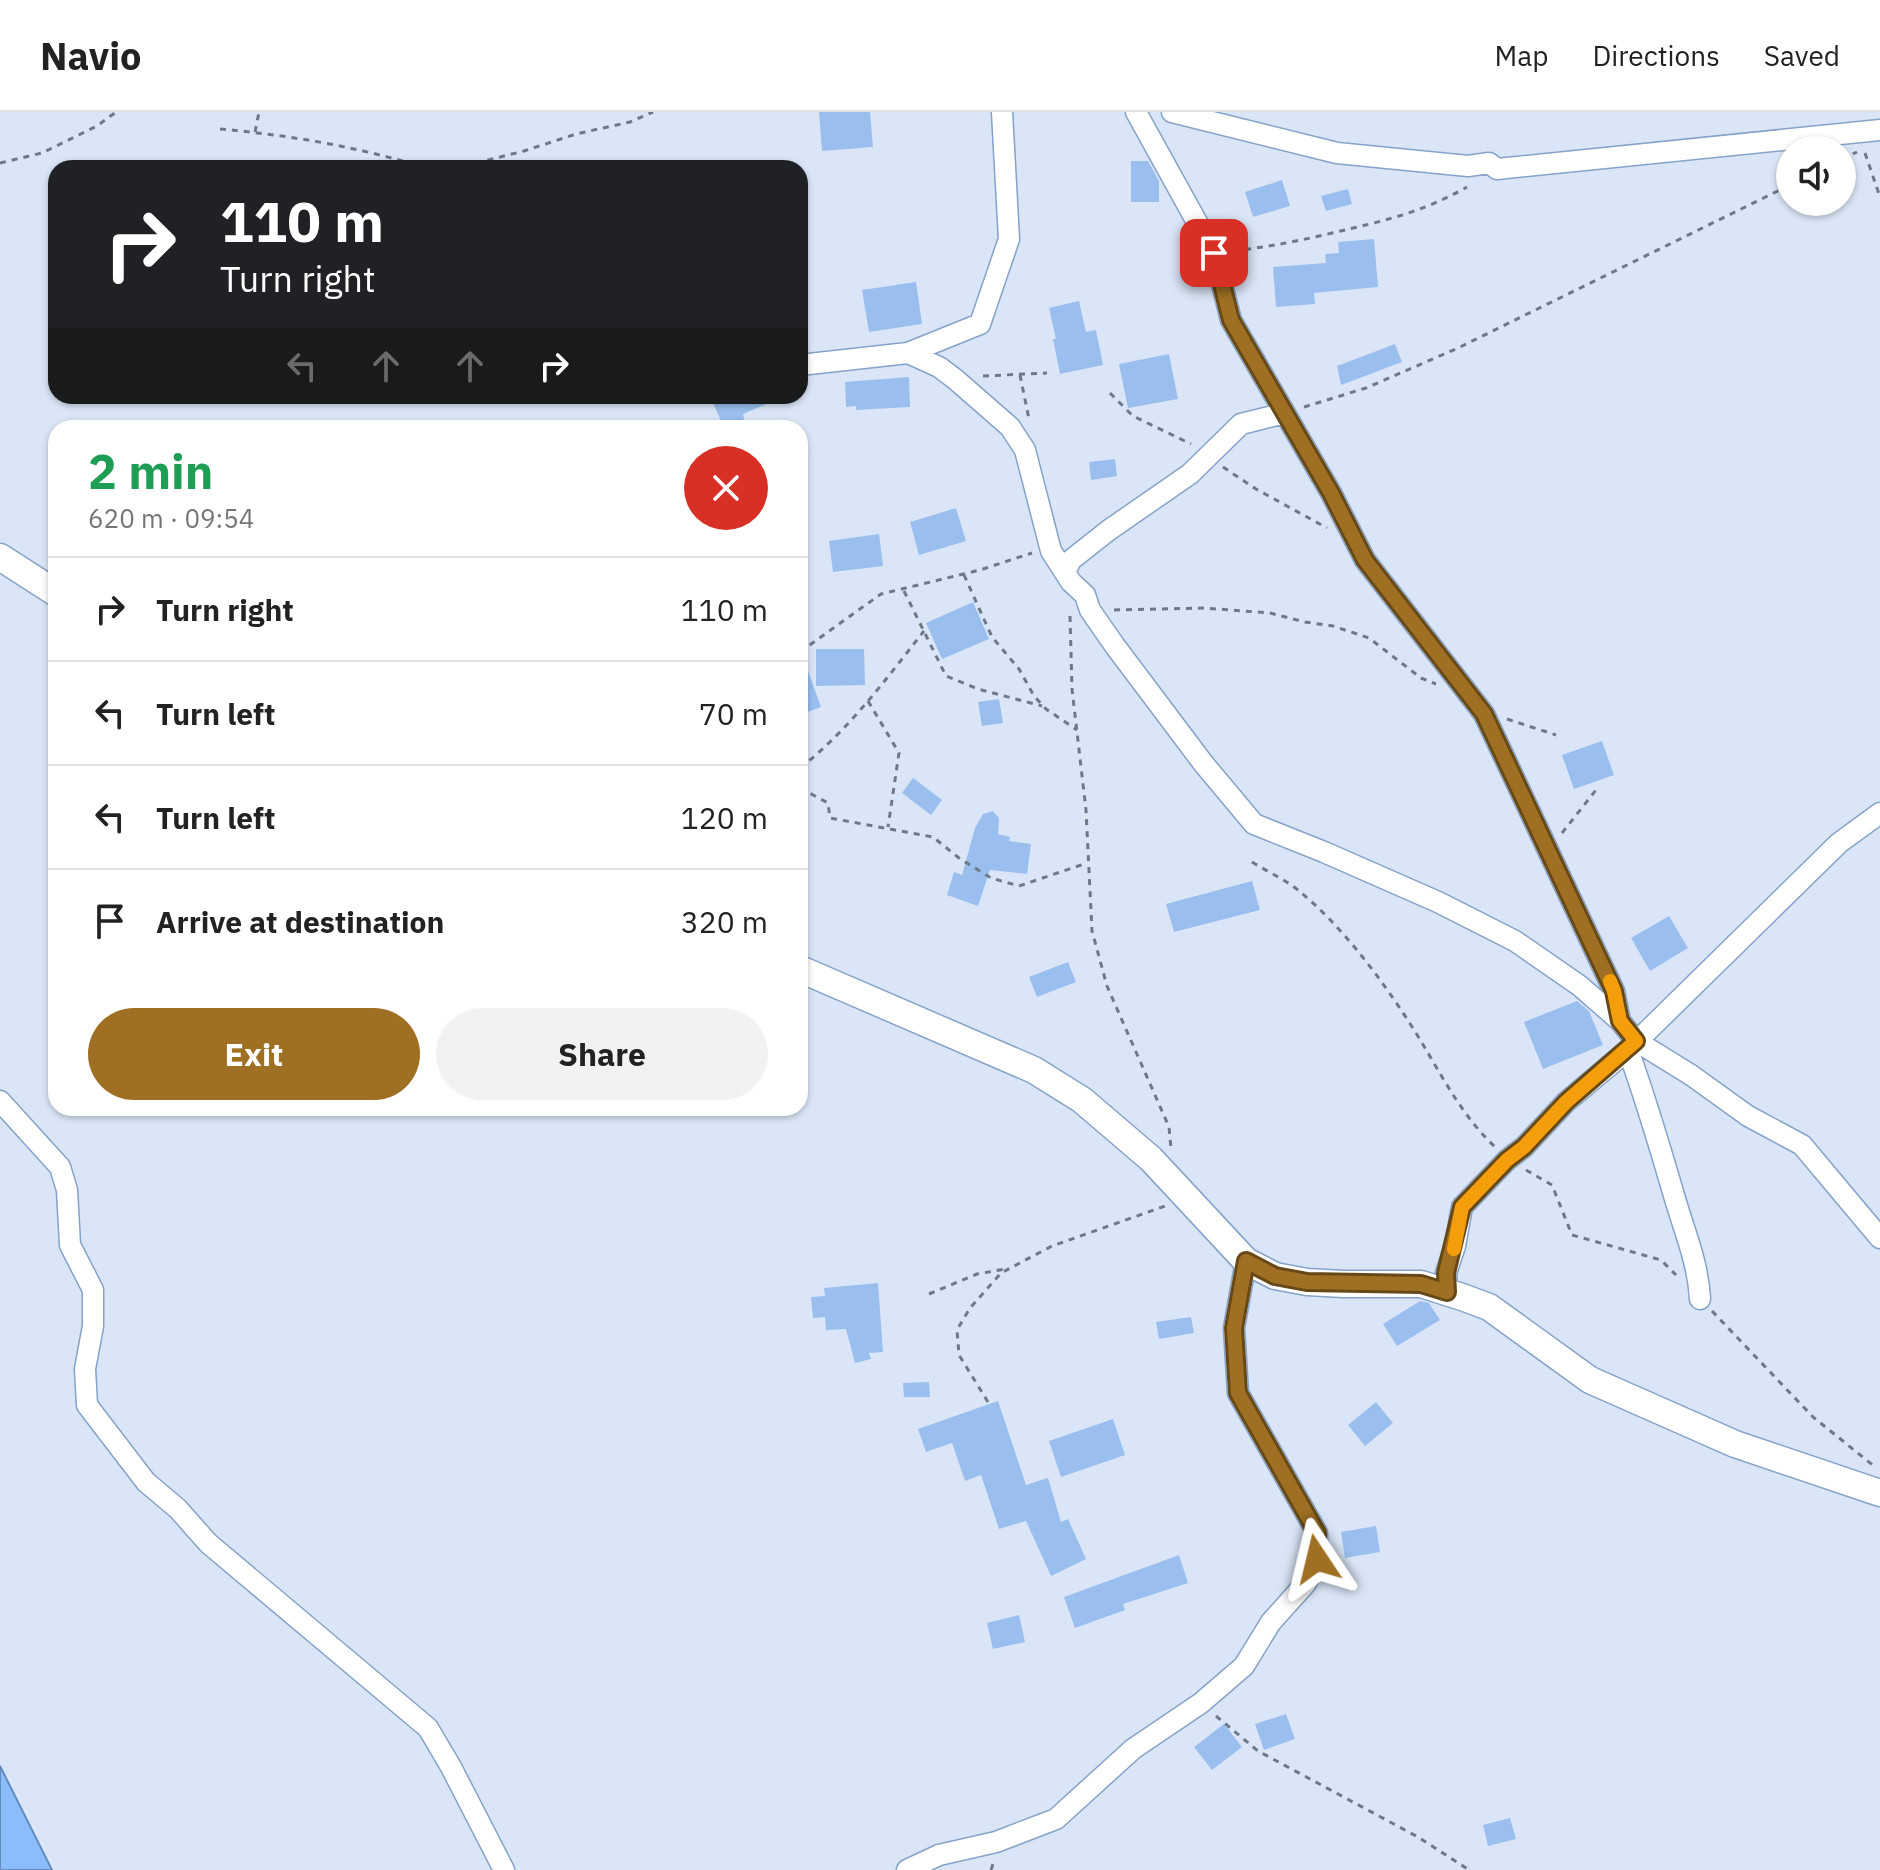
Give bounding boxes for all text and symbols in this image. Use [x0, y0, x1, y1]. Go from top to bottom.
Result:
text: Navio [40, 31, 142, 80]
text: Map [1494, 37, 1548, 74]
text: Directions [1592, 37, 1720, 74]
text: Saved [1764, 37, 1840, 74]
map controls [1776, 136, 1856, 216]
button: sound [1776, 136, 1856, 216]
text: 110 m [220, 185, 384, 257]
icon: right [88, 192, 192, 296]
pin [1180, 219, 1248, 287]
icon: arrive [1192, 231, 1236, 275]
text: Turn right [220, 255, 376, 302]
icon: left [280, 344, 324, 388]
icon: ahead [364, 344, 408, 388]
icon: ahead [448, 344, 492, 388]
icon: right [532, 344, 576, 388]
text: 2 min [88, 440, 213, 502]
button: close [684, 446, 768, 530]
text: 620 m · 09:54 [88, 501, 254, 535]
icon: right [88, 587, 132, 631]
text: Turn right [156, 590, 294, 629]
text: 110 m [681, 590, 768, 629]
icon: left [88, 691, 132, 735]
text: Turn left [156, 694, 275, 733]
text: 70 m [699, 694, 768, 733]
icon: left [88, 795, 132, 839]
text: Turn left [156, 798, 275, 837]
text: 120 m [681, 798, 768, 837]
icon: arrive [88, 899, 132, 943]
text: Arrive at destination [156, 902, 444, 941]
text: 320 m [681, 902, 768, 941]
button: Exit [88, 1008, 420, 1100]
button: Share [436, 1008, 768, 1100]
position arrow [1275, 1517, 1359, 1601]

